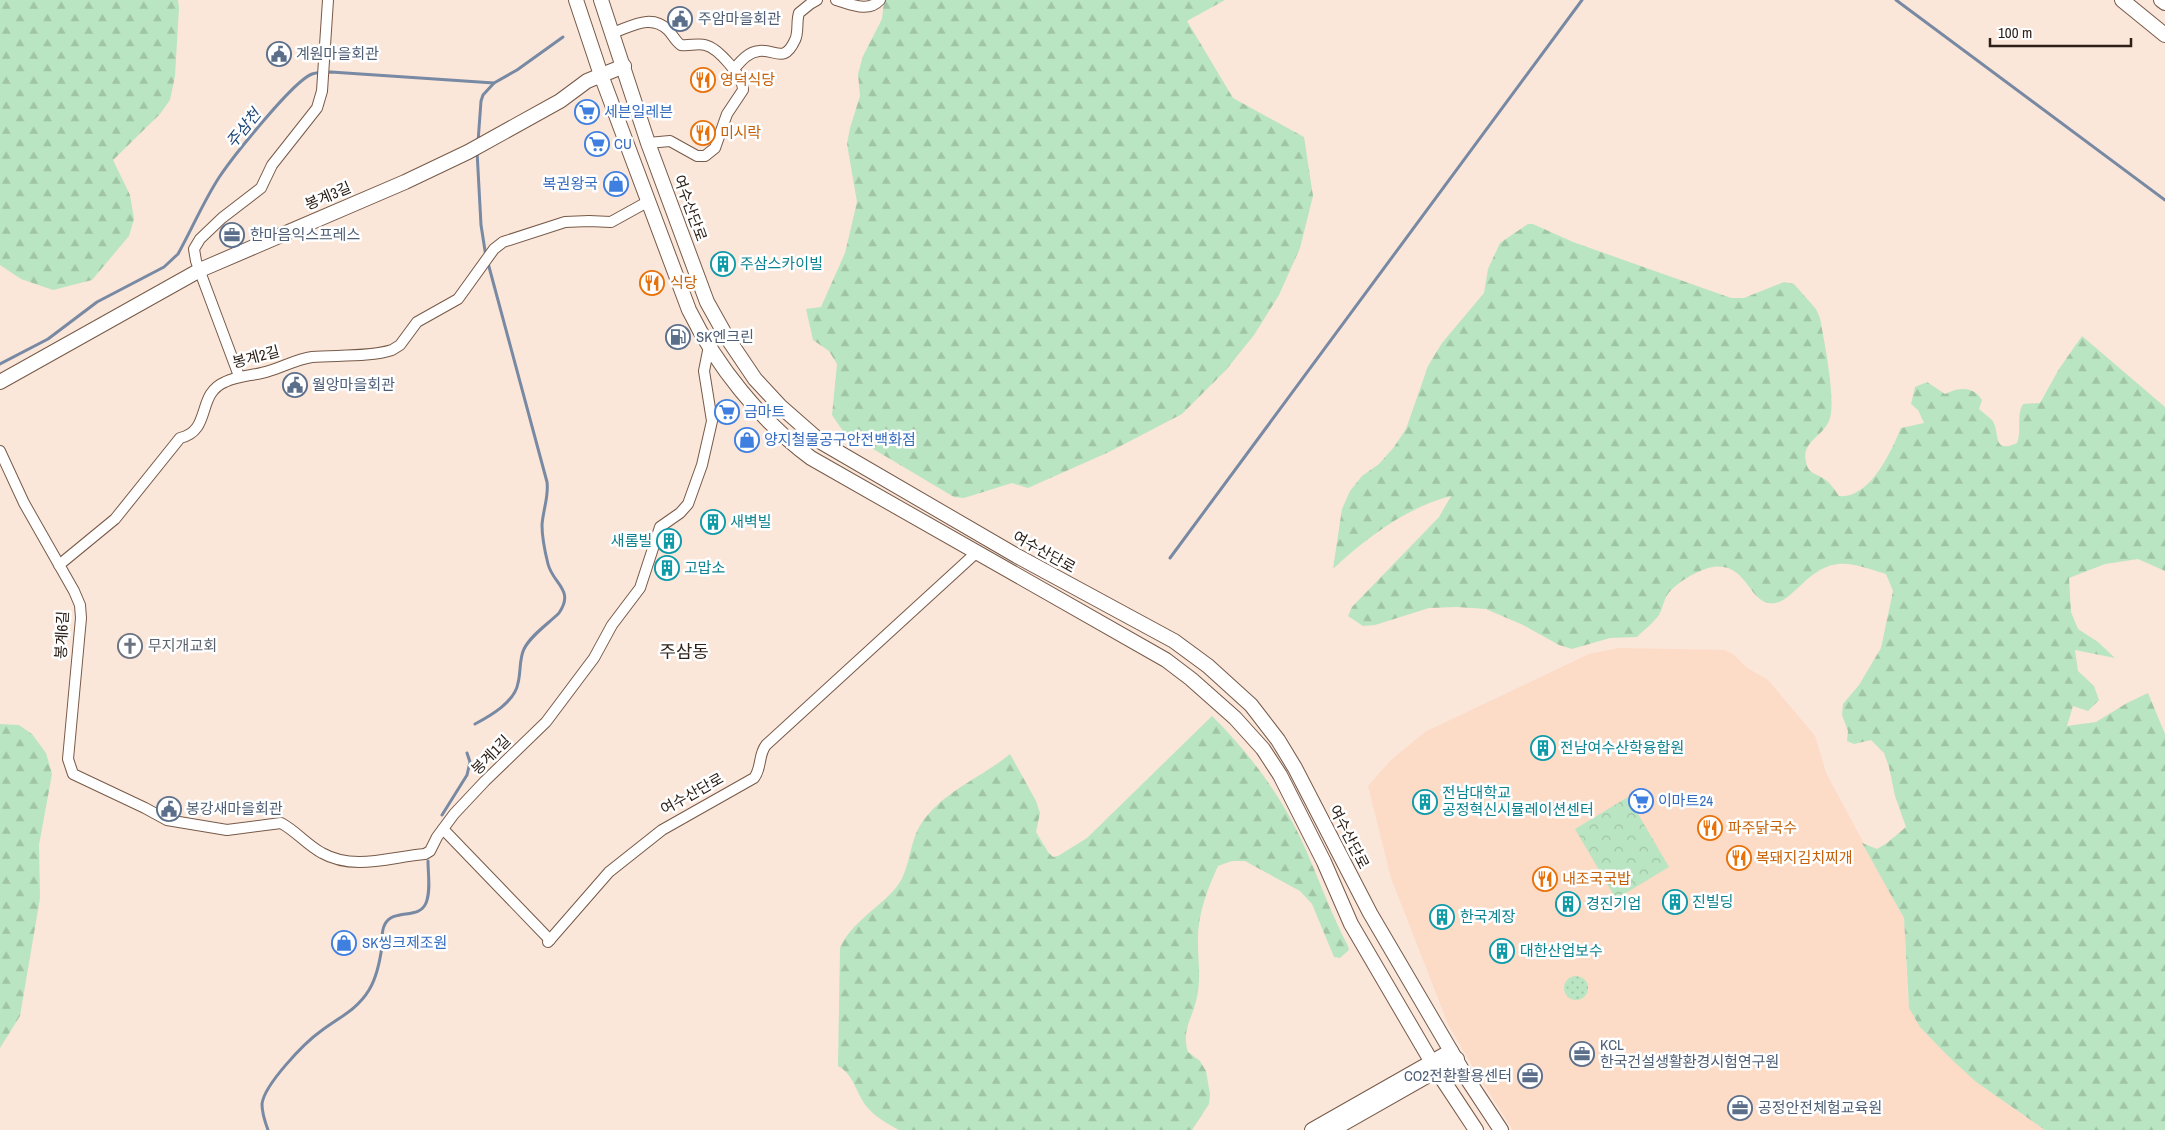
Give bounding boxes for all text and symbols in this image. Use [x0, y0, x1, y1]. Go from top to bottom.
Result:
public building icon: 주암마을회관 [667, 6, 693, 32]
place label: 주암마을회관 [698, 8, 781, 29]
scale bar [1990, 15, 2131, 47]
text: 100 m [1998, 22, 2032, 43]
public building icon: 계원마을회관 [266, 41, 292, 67]
place label: 계원마을회관 [296, 43, 379, 64]
restaurant icon: 영덕식당 [690, 67, 716, 93]
place label: 영덕식당 [720, 69, 775, 90]
supermarket icon: 세븐일레븐 [574, 99, 600, 125]
place label: 세븐일레븐 [604, 101, 673, 122]
water label: 주삼천 [221, 102, 267, 152]
restaurant icon: 미시락 [690, 120, 716, 146]
place label: 미시락 [720, 122, 762, 143]
supermarket icon: CU [584, 131, 610, 157]
place label: CU [614, 133, 632, 154]
shop icon: 복권왕국 [603, 171, 629, 197]
street label: 여수산단로 [669, 172, 712, 244]
place label: 복권왕국 [543, 173, 598, 194]
street label: 봉계3길 [301, 176, 354, 215]
office icon: 한마음익스프레스 [219, 222, 245, 248]
place label: 한마음익스프레스 [250, 224, 361, 245]
building icon: 주삼스카이빌 [710, 251, 736, 277]
place label: 주삼스카이빌 [740, 253, 823, 274]
restaurant icon: 식당 [639, 270, 665, 296]
place label: 식당 [670, 272, 698, 293]
fuel station icon: SK엔크린 [665, 324, 691, 350]
place label: SK엔크린 [696, 326, 754, 347]
street label: 봉계2길 [230, 340, 282, 373]
public building icon: 월앙마을회관 [282, 372, 308, 398]
place label: 월앙마을회관 [312, 374, 395, 395]
supermarket icon: 금마트 [714, 399, 740, 425]
place label: 금마트 [744, 401, 786, 422]
shop icon: 양지철물공구안전백화점 [734, 427, 760, 453]
place label: 양지철물공구안전백화점 [764, 429, 916, 450]
building icon: 새벽빌 [700, 509, 726, 535]
place label: 새벽빌 [730, 511, 771, 532]
street label: 여수산단로 [1009, 526, 1080, 577]
building icon: 새롬빌 [656, 528, 682, 554]
place label: 새롬빌 [611, 530, 652, 551]
building icon: 고맙소 [654, 555, 680, 581]
place label: 고맙소 [684, 557, 726, 578]
street label: 봉계6길 [50, 610, 73, 660]
church icon: 무지개교회 [117, 633, 143, 659]
place label: 무지개교회 [148, 635, 217, 656]
district label: 주삼동 [659, 639, 709, 664]
street label: 봉계1길 [466, 730, 515, 779]
building icon: 전남여수산학융합원 [1530, 735, 1556, 761]
place label: 전남여수산학융합원 [1560, 737, 1684, 758]
street label: 여수산단로 [656, 768, 727, 819]
place label: 전남대학교 공정혁신시뮬레이션센터 [1442, 782, 1594, 820]
supermarket icon: 이마트24 [1628, 788, 1654, 814]
building icon: 전남대학교 공정혁신시뮬레이션센터 [1412, 789, 1438, 815]
place label: 이마트24 [1658, 790, 1713, 811]
public building icon: 봉강새마을회관 [156, 796, 182, 822]
place label: 봉강새마을회관 [186, 798, 283, 819]
street label: 여수산단로 [1324, 801, 1374, 872]
restaurant icon: 파주닭국수 [1697, 815, 1723, 841]
place label: 파주닭국수 [1728, 817, 1797, 838]
restaurant icon: 복돼지김치찌개 [1726, 845, 1752, 871]
place label: 복돼지김치찌개 [1756, 847, 1853, 868]
restaurant icon: 내조국국밥 [1532, 866, 1558, 892]
place label: 내조국국밥 [1562, 868, 1631, 889]
building icon: 진빌딩 [1662, 889, 1688, 915]
building icon: 경진기업 [1555, 891, 1581, 917]
place label: 진빌딩 [1692, 891, 1733, 912]
place label: 경진기업 [1586, 893, 1641, 914]
building icon: 한국계장 [1429, 904, 1455, 930]
place label: 한국계장 [1460, 906, 1515, 927]
shop icon: SK씽크제조원 [331, 930, 357, 956]
place label: SK씽크제조원 [362, 932, 447, 953]
building icon: 대한산업보수 [1489, 938, 1515, 964]
place label: 대한산업보수 [1520, 940, 1603, 961]
place label: KCL 한국건설생활환경시험연구원 [1600, 1034, 1779, 1072]
office icon: KCL 한국건설생활환경시험연구원 [1569, 1041, 1595, 1067]
office icon: CO2전환활용센터 [1517, 1063, 1543, 1089]
place label: CO2전환활용센터 [1404, 1065, 1512, 1086]
office icon: 공정안전체험교육원 [1727, 1095, 1753, 1121]
place label: 공정안전체험교육원 [1758, 1097, 1882, 1118]

